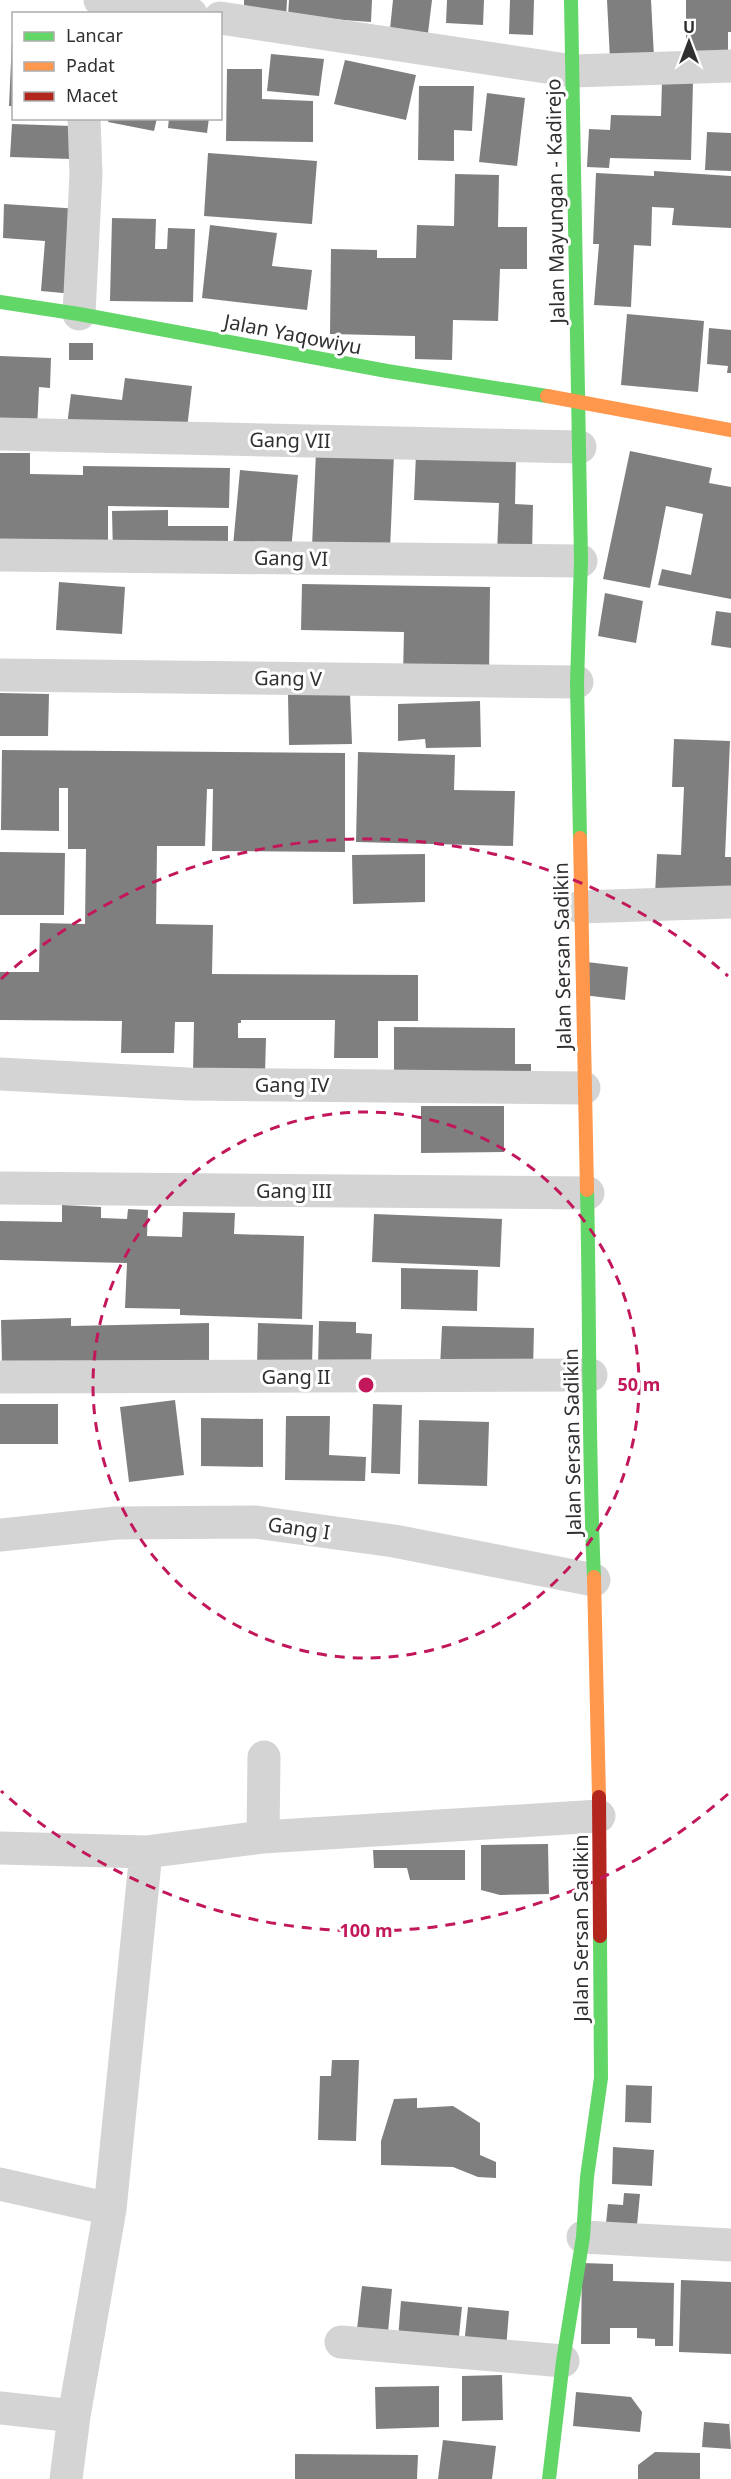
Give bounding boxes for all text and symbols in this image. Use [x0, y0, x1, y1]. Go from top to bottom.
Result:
legend [12, 12, 222, 120]
north arrow [659, 12, 719, 72]
text: U [683, 16, 695, 38]
text: Lancar [66, 23, 123, 47]
text: Padat [66, 53, 115, 77]
street label: Jalan Mayungan - Kadirejo [539, 78, 571, 326]
text: Macet [66, 83, 118, 107]
street label: Jalan Yaqowiyu [220, 307, 364, 361]
street label: Gang VII [249, 426, 331, 454]
street label: Gang VI [254, 544, 328, 572]
street label: Gang V [254, 664, 322, 692]
street label: Jalan Sersan Sadikin [547, 862, 577, 1052]
street label: Gang IV [255, 1071, 329, 1098]
street label: Gang III [256, 1177, 332, 1204]
street label: Jalan Sersan Sadikin [557, 1348, 587, 1538]
street label: Gang II [261, 1363, 331, 1390]
text: 50 m [618, 1372, 660, 1396]
centre of rings [356, 1375, 376, 1395]
street label: Gang I [266, 1510, 332, 1546]
street label: Jalan Sersan Sadikin [567, 1834, 594, 2024]
text: 100 m [339, 1918, 393, 1942]

